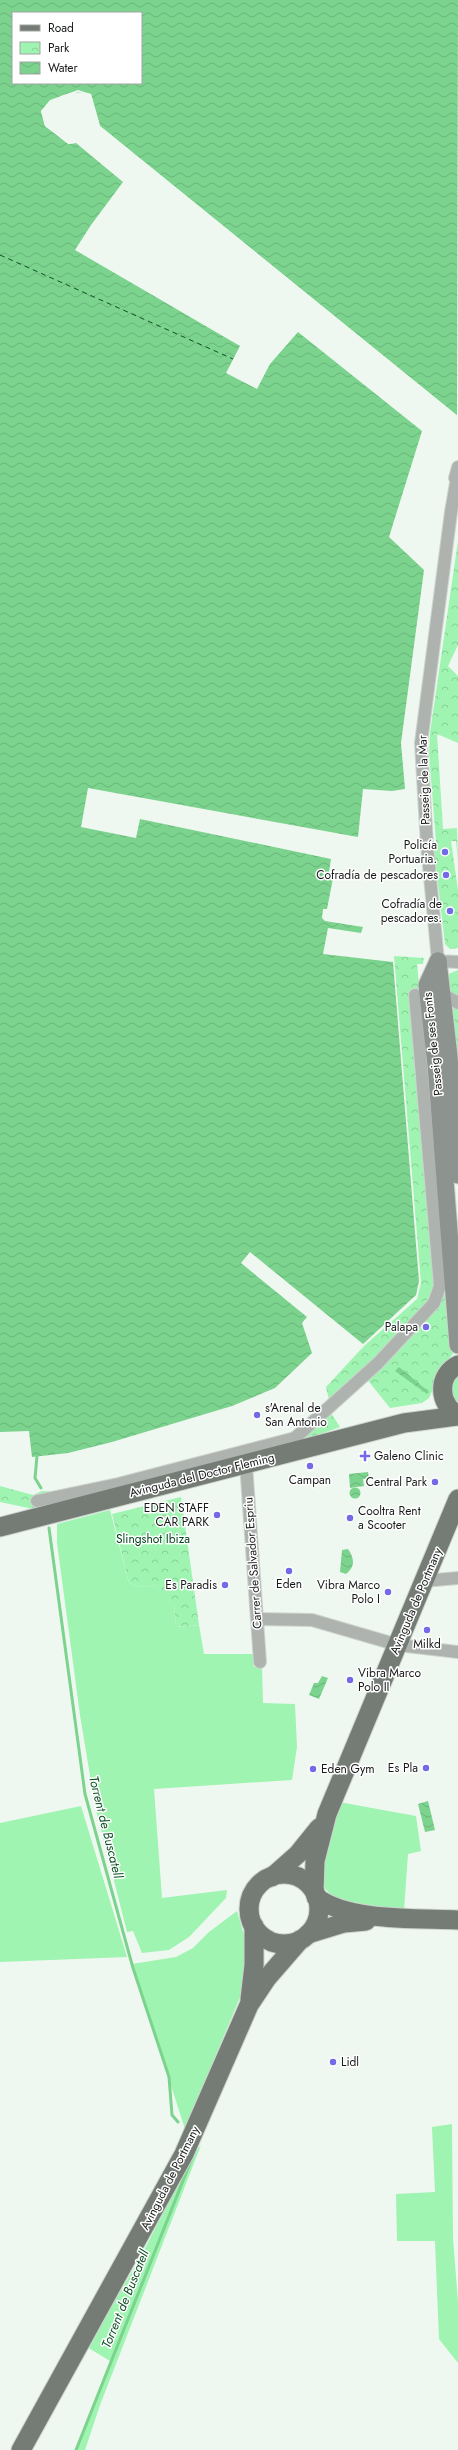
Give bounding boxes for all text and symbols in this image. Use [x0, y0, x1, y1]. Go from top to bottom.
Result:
legend [12, 12, 142, 84]
text: Road [48, 19, 74, 37]
text: Park [48, 39, 70, 57]
text: Water [48, 59, 79, 77]
street label: Passeig de la Mar [413, 734, 435, 825]
place label: Policía Portuaria. [389, 836, 437, 868]
marker: Policía Portuaria. [440, 847, 450, 857]
place label: Cofradía de pescadores [316, 866, 438, 884]
marker: Cofradía de pescadores [441, 870, 451, 880]
place label: Cofradía de pescadores. [381, 895, 442, 927]
marker: Cofradía de pescadores. [445, 906, 455, 916]
street label: Passeig de ses Fonts [419, 991, 447, 1097]
place label: Palapa [385, 1318, 418, 1336]
marker: Palapa [421, 1322, 431, 1332]
place label: s'Arenal de San Antonio [265, 1399, 327, 1431]
marker: s'Arenal de San Antonio [252, 1410, 262, 1420]
place label: Galeno Clinic [374, 1447, 444, 1465]
street label: Avinguda del Doctor Fleming [128, 1448, 276, 1502]
marker: Galeno Clinic [359, 1450, 371, 1462]
marker: Campan [305, 1461, 315, 1471]
place label: Campan [289, 1471, 331, 1489]
place label: Central Park [366, 1473, 428, 1491]
marker: Central Park [430, 1477, 440, 1487]
street label: Carrer de Salvador Espriu [239, 1497, 267, 1629]
place label: EDEN STAFF CAR PARK [144, 1499, 209, 1531]
place label: Cooltra Rent a Scooter [358, 1502, 421, 1534]
marker: EDEN STAFF CAR PARK [212, 1510, 222, 1520]
marker: Cooltra Rent a Scooter [345, 1513, 355, 1523]
park label: Slingshot Ibiza [116, 1530, 190, 1548]
street label: Avinguda de Portmany [385, 1544, 447, 1657]
marker: Eden [284, 1566, 294, 1576]
place label: Eden [276, 1575, 302, 1593]
place label: Es Paradis [165, 1576, 217, 1594]
place label: Vibra Marco Polo I [317, 1576, 380, 1608]
marker: Es Paradis [220, 1580, 230, 1590]
marker: Vibra Marco Polo I [383, 1587, 393, 1597]
marker: Milkd [422, 1625, 432, 1635]
place label: Milkd [413, 1635, 441, 1653]
place label: Vibra Marco Polo II [358, 1664, 422, 1696]
marker: Vibra Marco Polo II [345, 1675, 355, 1685]
place label: Es Pla [388, 1759, 418, 1777]
place label: Eden Gym [321, 1760, 375, 1778]
marker: Es Pla [421, 1763, 431, 1773]
marker: Eden Gym [308, 1764, 318, 1774]
water label: Torrent de Buscatell [84, 1774, 128, 1881]
place label: Lidl [341, 2053, 359, 2071]
marker: Lidl [328, 2057, 338, 2067]
street label: Avinguda de Portmany [136, 2122, 204, 2233]
water label: Torrent de Buscatell [97, 2246, 154, 2351]

